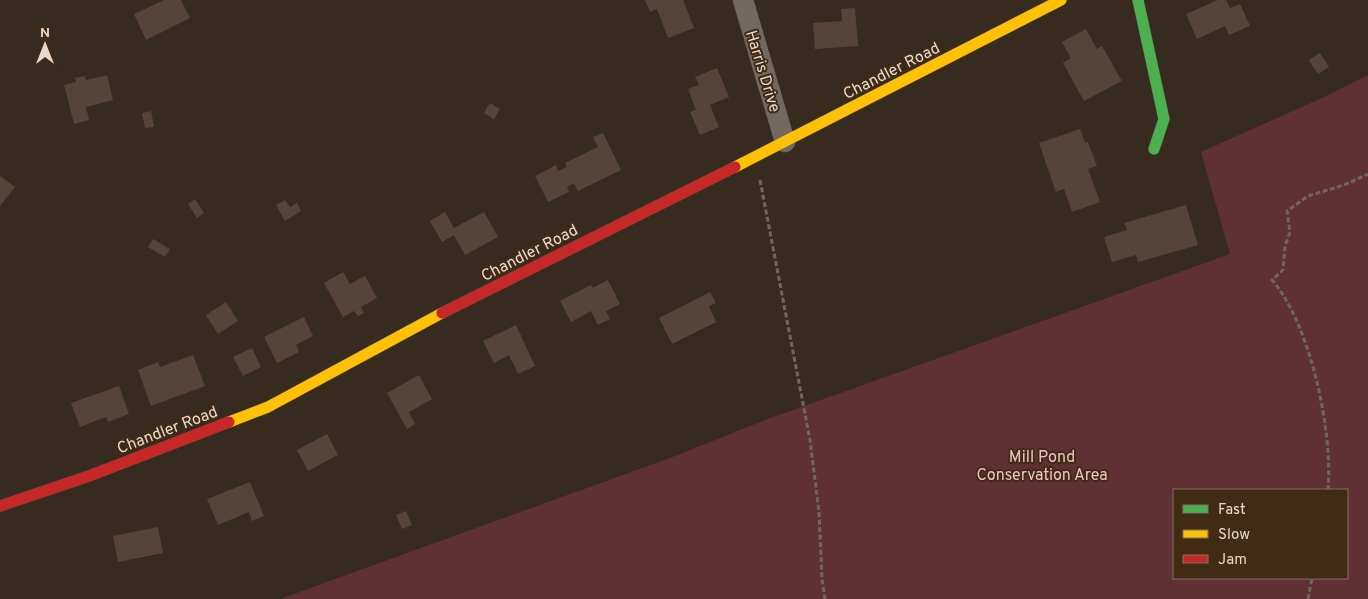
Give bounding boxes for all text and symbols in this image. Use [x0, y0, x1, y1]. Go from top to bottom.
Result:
north arrow [20, 20, 70, 70]
text: N [40, 25, 50, 42]
street label: Harris Drive [740, 28, 784, 115]
street label: Chandler Road [840, 39, 944, 105]
street label: Chandler Road [478, 221, 582, 287]
street label: Chandler Road [115, 402, 221, 459]
park label: Mill Pond Conservation Area [976, 448, 1108, 486]
legend [1173, 489, 1348, 579]
text: Fast [1218, 501, 1246, 520]
text: Slow [1218, 526, 1250, 545]
text: Jam [1218, 551, 1247, 570]

